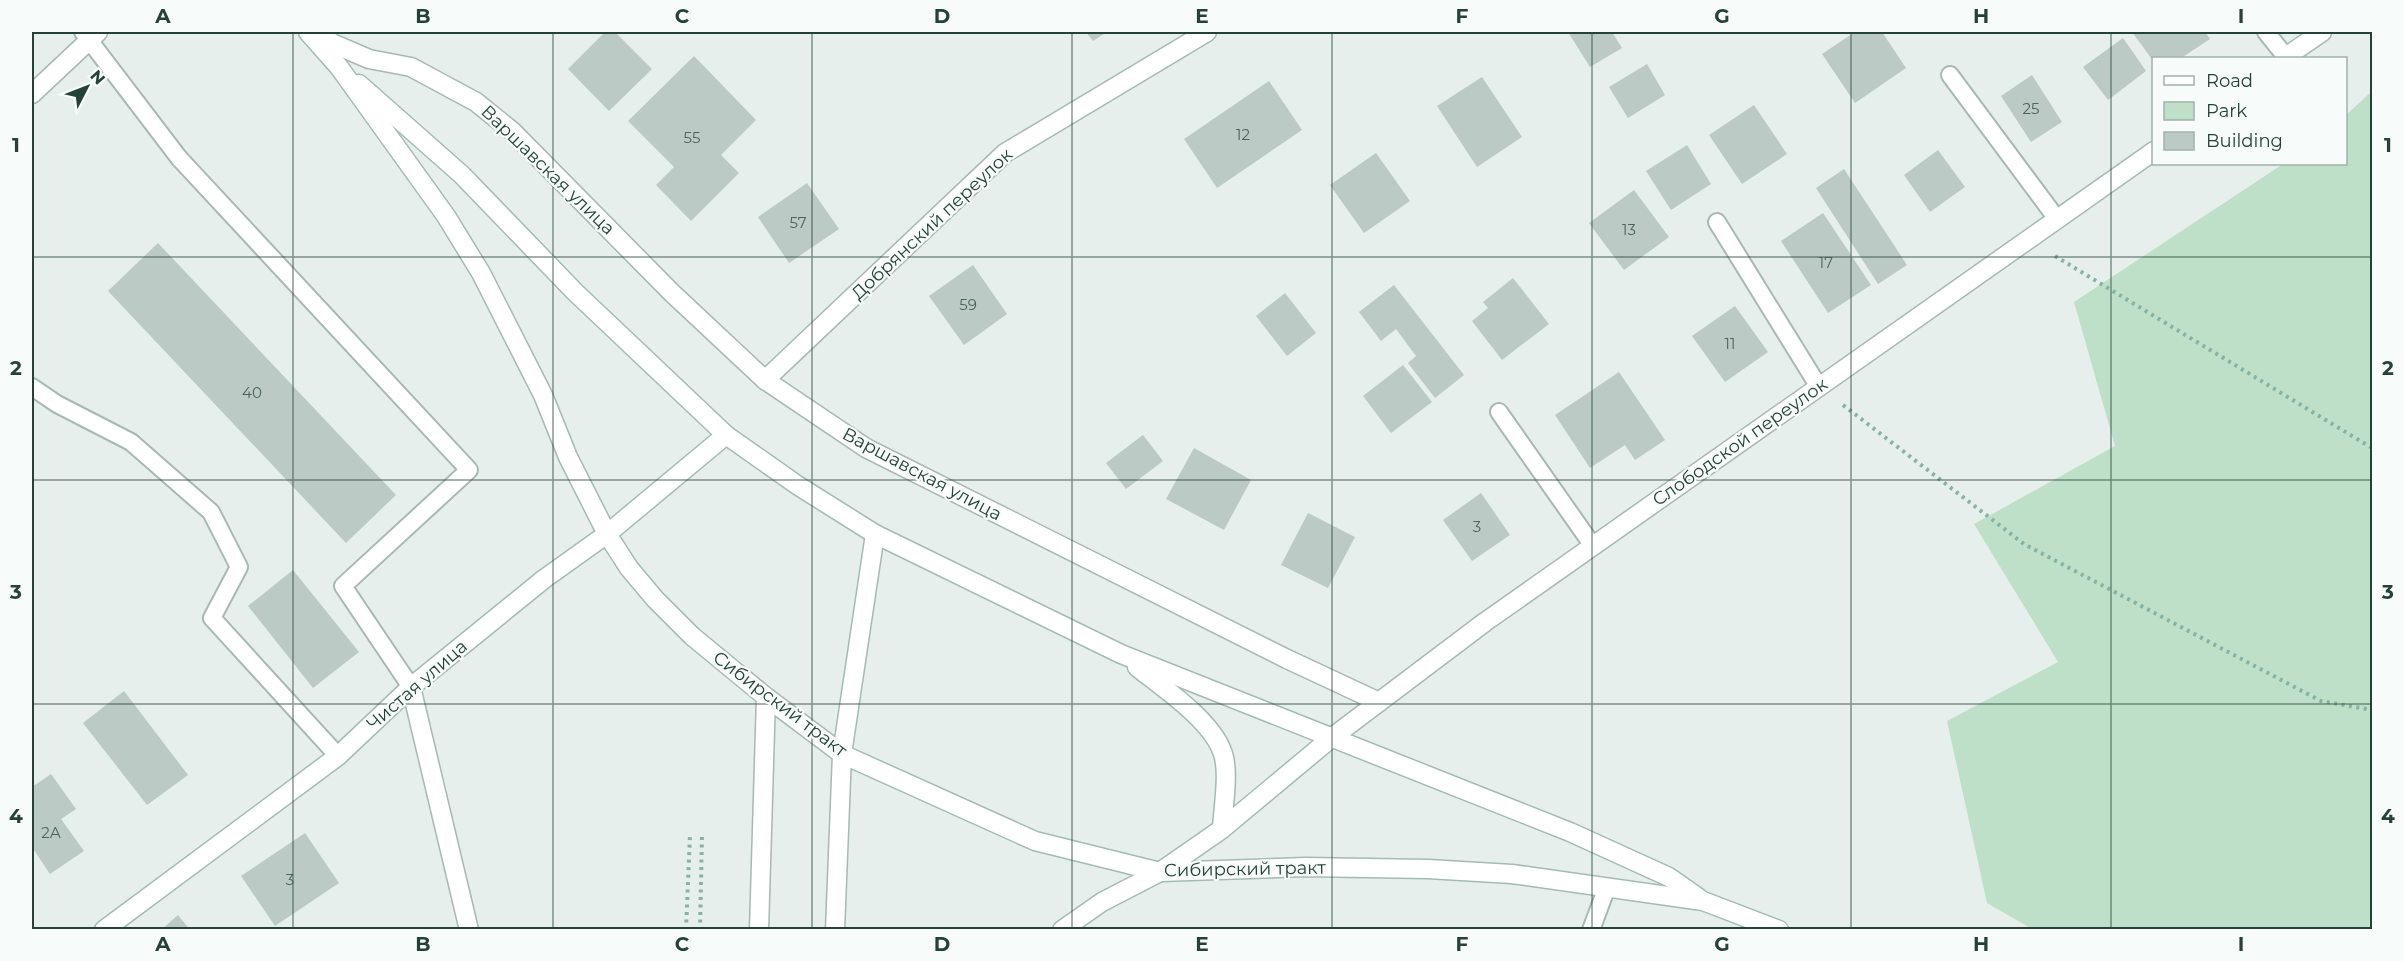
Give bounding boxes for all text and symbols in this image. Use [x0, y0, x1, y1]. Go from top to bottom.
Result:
text: A [154, 4, 171, 28]
text: B [415, 4, 431, 28]
text: C [675, 4, 690, 28]
text: D [934, 4, 950, 28]
text: E [1195, 4, 1209, 28]
text: F [1456, 4, 1469, 28]
text: G [1714, 4, 1730, 28]
text: H [1973, 4, 1989, 28]
text: I [2238, 4, 2244, 28]
north arrow [57, 57, 117, 117]
legend [2152, 57, 2347, 165]
text: N [86, 66, 109, 88]
text: Road [2206, 70, 2253, 92]
house number: 25 [2022, 99, 2040, 118]
text: Park [2206, 100, 2247, 122]
street label: Варшавская улица [477, 101, 619, 239]
house number: 12 [1236, 125, 1250, 144]
house number: 55 [684, 128, 700, 147]
text: Building [2206, 130, 2283, 152]
text: 1 [12, 133, 20, 157]
text: 1 [2384, 133, 2392, 157]
street label: Добрянский переулок [847, 143, 1017, 304]
house number: 57 [789, 213, 807, 232]
house number: 13 [1622, 220, 1636, 239]
house number: 17 [1819, 253, 1833, 272]
house number: 59 [959, 295, 977, 314]
house number: 11 [1725, 334, 1735, 353]
text: 2 [10, 356, 22, 380]
text: 2 [2382, 356, 2394, 380]
street label: Слободской переулок [1648, 373, 1832, 511]
house number: 40 [242, 383, 262, 402]
street label: Варшавская улица [839, 423, 1005, 525]
house number: 3 [1473, 517, 1481, 536]
text: 3 [9, 580, 22, 604]
text: 3 [2381, 580, 2394, 604]
street label: Чистая улица [362, 635, 472, 735]
street label: Сибирский тракт [709, 646, 852, 762]
text: 4 [9, 804, 23, 828]
text: 4 [2381, 804, 2395, 828]
house number: 2А [41, 823, 61, 842]
street label: Сибирский тракт [1164, 857, 1327, 881]
house number: 3 [286, 870, 294, 889]
text: A [154, 932, 171, 956]
text: B [415, 932, 431, 956]
text: C [675, 932, 690, 956]
text: D [934, 932, 950, 956]
text: E [1195, 932, 1209, 956]
text: F [1456, 932, 1469, 956]
text: G [1714, 932, 1730, 956]
text: H [1973, 932, 1989, 956]
text: I [2238, 932, 2244, 956]

